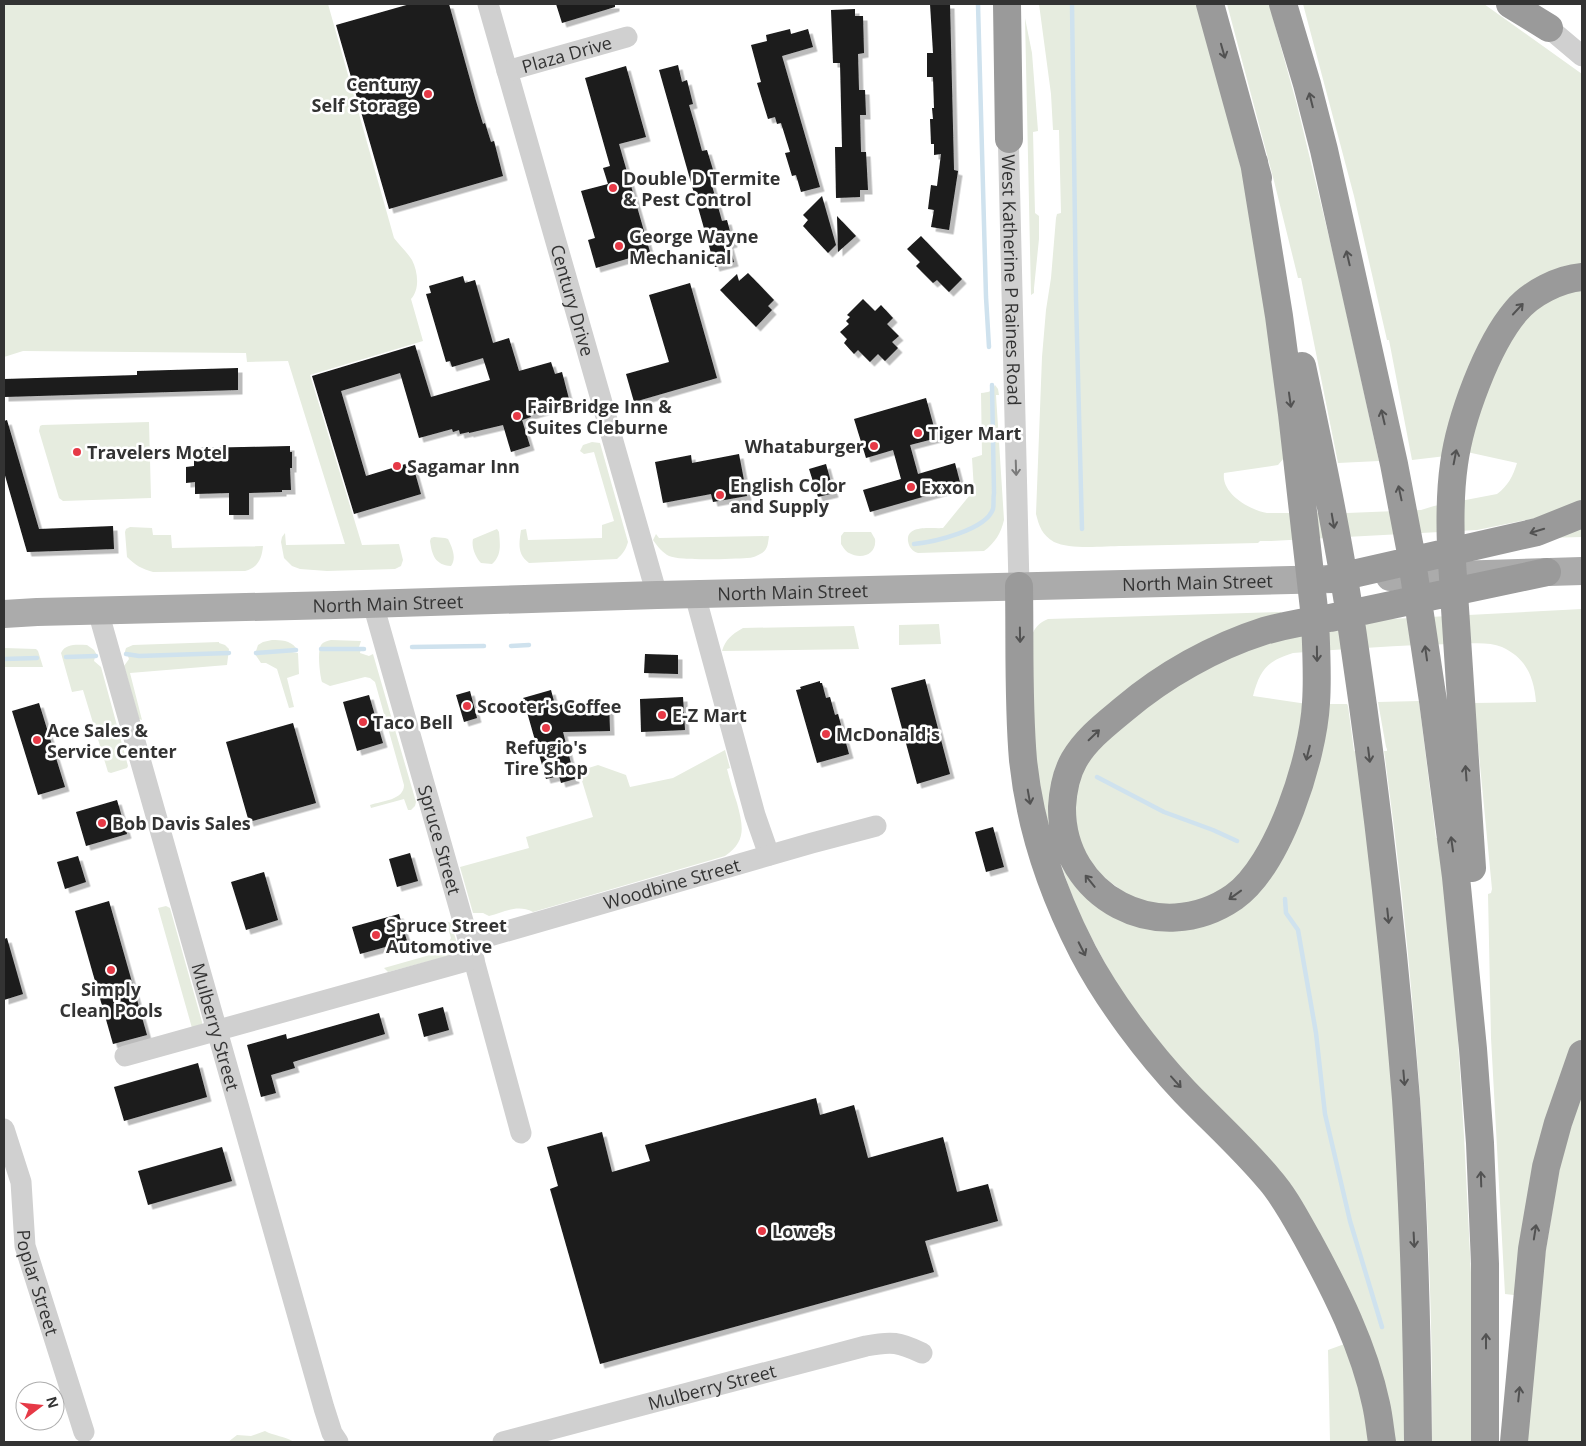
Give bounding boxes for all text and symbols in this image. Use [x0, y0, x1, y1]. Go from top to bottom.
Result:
street label: Plaza Drive [519, 30, 614, 78]
one-way arrow [1219, 42, 1229, 58]
place label: Century Self Storage [312, 72, 419, 117]
marker: Century Self Storage [422, 88, 434, 100]
one-way arrow [1306, 92, 1315, 108]
street label: West Katherine P Raines Road [997, 154, 1027, 406]
place label: Double D Termite & Pest Control [623, 166, 780, 211]
marker: Double D Termite & Pest Control [607, 182, 619, 194]
place label: George Wayne Mechanical [629, 224, 758, 269]
marker: George Wayne Mechanical [613, 240, 625, 252]
street label: Century Drive [545, 241, 600, 359]
one-way arrow [1343, 251, 1352, 267]
one-way arrow [1512, 303, 1524, 316]
one-way arrow [1285, 392, 1295, 408]
place label: FairBridge Inn & Suites Cleburne [527, 394, 672, 439]
one-way arrow [1378, 409, 1387, 425]
marker: FairBridge Inn & Suites Cleburne [511, 410, 523, 422]
place label: Tiger Mart [928, 421, 1022, 445]
marker: Tiger Mart [912, 427, 924, 439]
place label: Whataburger [745, 434, 864, 458]
place label: Travelers Motel [87, 440, 227, 464]
marker: Whataburger [868, 440, 880, 452]
marker: Travelers Motel [71, 446, 83, 458]
one-way arrow [1451, 449, 1460, 465]
place label: Sagamar Inn [407, 454, 520, 478]
marker: Sagamar Inn [391, 460, 403, 472]
one-way arrow [1011, 460, 1021, 476]
place label: English Color and Supply [730, 473, 846, 518]
place label: Exxon [921, 475, 975, 499]
marker: Exxon [905, 481, 917, 493]
one-way arrow [1395, 485, 1404, 501]
marker: English Color and Supply [714, 489, 726, 501]
one-way arrow [1329, 513, 1339, 529]
one-way arrow [1529, 527, 1545, 537]
street label: North Main Street [1122, 568, 1273, 596]
street label: North Main Street [717, 578, 868, 606]
street label: North Main Street [312, 589, 464, 618]
one-way arrow [1015, 626, 1025, 642]
one-way arrow [1421, 645, 1431, 661]
one-way arrow [1312, 646, 1321, 662]
place label: Scooter's Coffee [477, 694, 621, 718]
marker: Scooter's Coffee [461, 700, 473, 712]
place label: E-Z Mart [672, 703, 747, 727]
marker: E-Z Mart [656, 709, 668, 721]
place label: Taco Bell [373, 710, 453, 734]
marker: Taco Bell [357, 716, 369, 728]
place label: Ace Sales & Service Center [47, 718, 177, 763]
marker: Refugio's Tire Shop [540, 722, 552, 734]
place label: McDonald's [836, 722, 940, 746]
marker: McDonald's [820, 728, 832, 740]
one-way arrow [1088, 729, 1101, 741]
marker: Ace Sales & Service Center [31, 734, 43, 746]
place label: Refugio's Tire Shop [504, 735, 588, 780]
one-way arrow [1303, 744, 1312, 760]
one-way arrow [1364, 747, 1374, 763]
one-way arrow [1461, 765, 1470, 781]
street label: Spruce Street [413, 782, 467, 897]
one-way arrow [1025, 788, 1035, 804]
place label: Bob Davis Sales [112, 811, 251, 835]
marker: Bob Davis Sales [96, 817, 108, 829]
one-way arrow [1447, 836, 1457, 852]
street label: Woodbine Street [601, 852, 743, 915]
one-way arrow [1084, 875, 1095, 888]
one-way arrow [1228, 890, 1242, 900]
one-way arrow [1384, 908, 1393, 924]
place label: Spruce Street Automotive [386, 913, 507, 958]
marker: Spruce Street Automotive [370, 929, 382, 941]
one-way arrow [1077, 942, 1087, 957]
street label: Mulberry Street [186, 960, 245, 1093]
marker: Simply Clean Pools [105, 964, 117, 976]
place label: Simply Clean Pools [59, 977, 163, 1022]
one-way arrow [1399, 1070, 1409, 1086]
one-way arrow [1170, 1075, 1182, 1088]
one-way arrow [1477, 1171, 1486, 1187]
place label: Lowe's [772, 1219, 833, 1243]
marker: Lowe's [756, 1225, 768, 1237]
one-way arrow [1531, 1225, 1541, 1241]
street label: Poplar Street [12, 1229, 65, 1338]
one-way arrow [1409, 1232, 1418, 1248]
one-way arrow [1481, 1333, 1491, 1350]
street label: Mulberry Street [645, 1358, 779, 1415]
north arrow [15, 1381, 65, 1431]
one-way arrow [1514, 1386, 1523, 1402]
text: N [42, 1394, 64, 1410]

